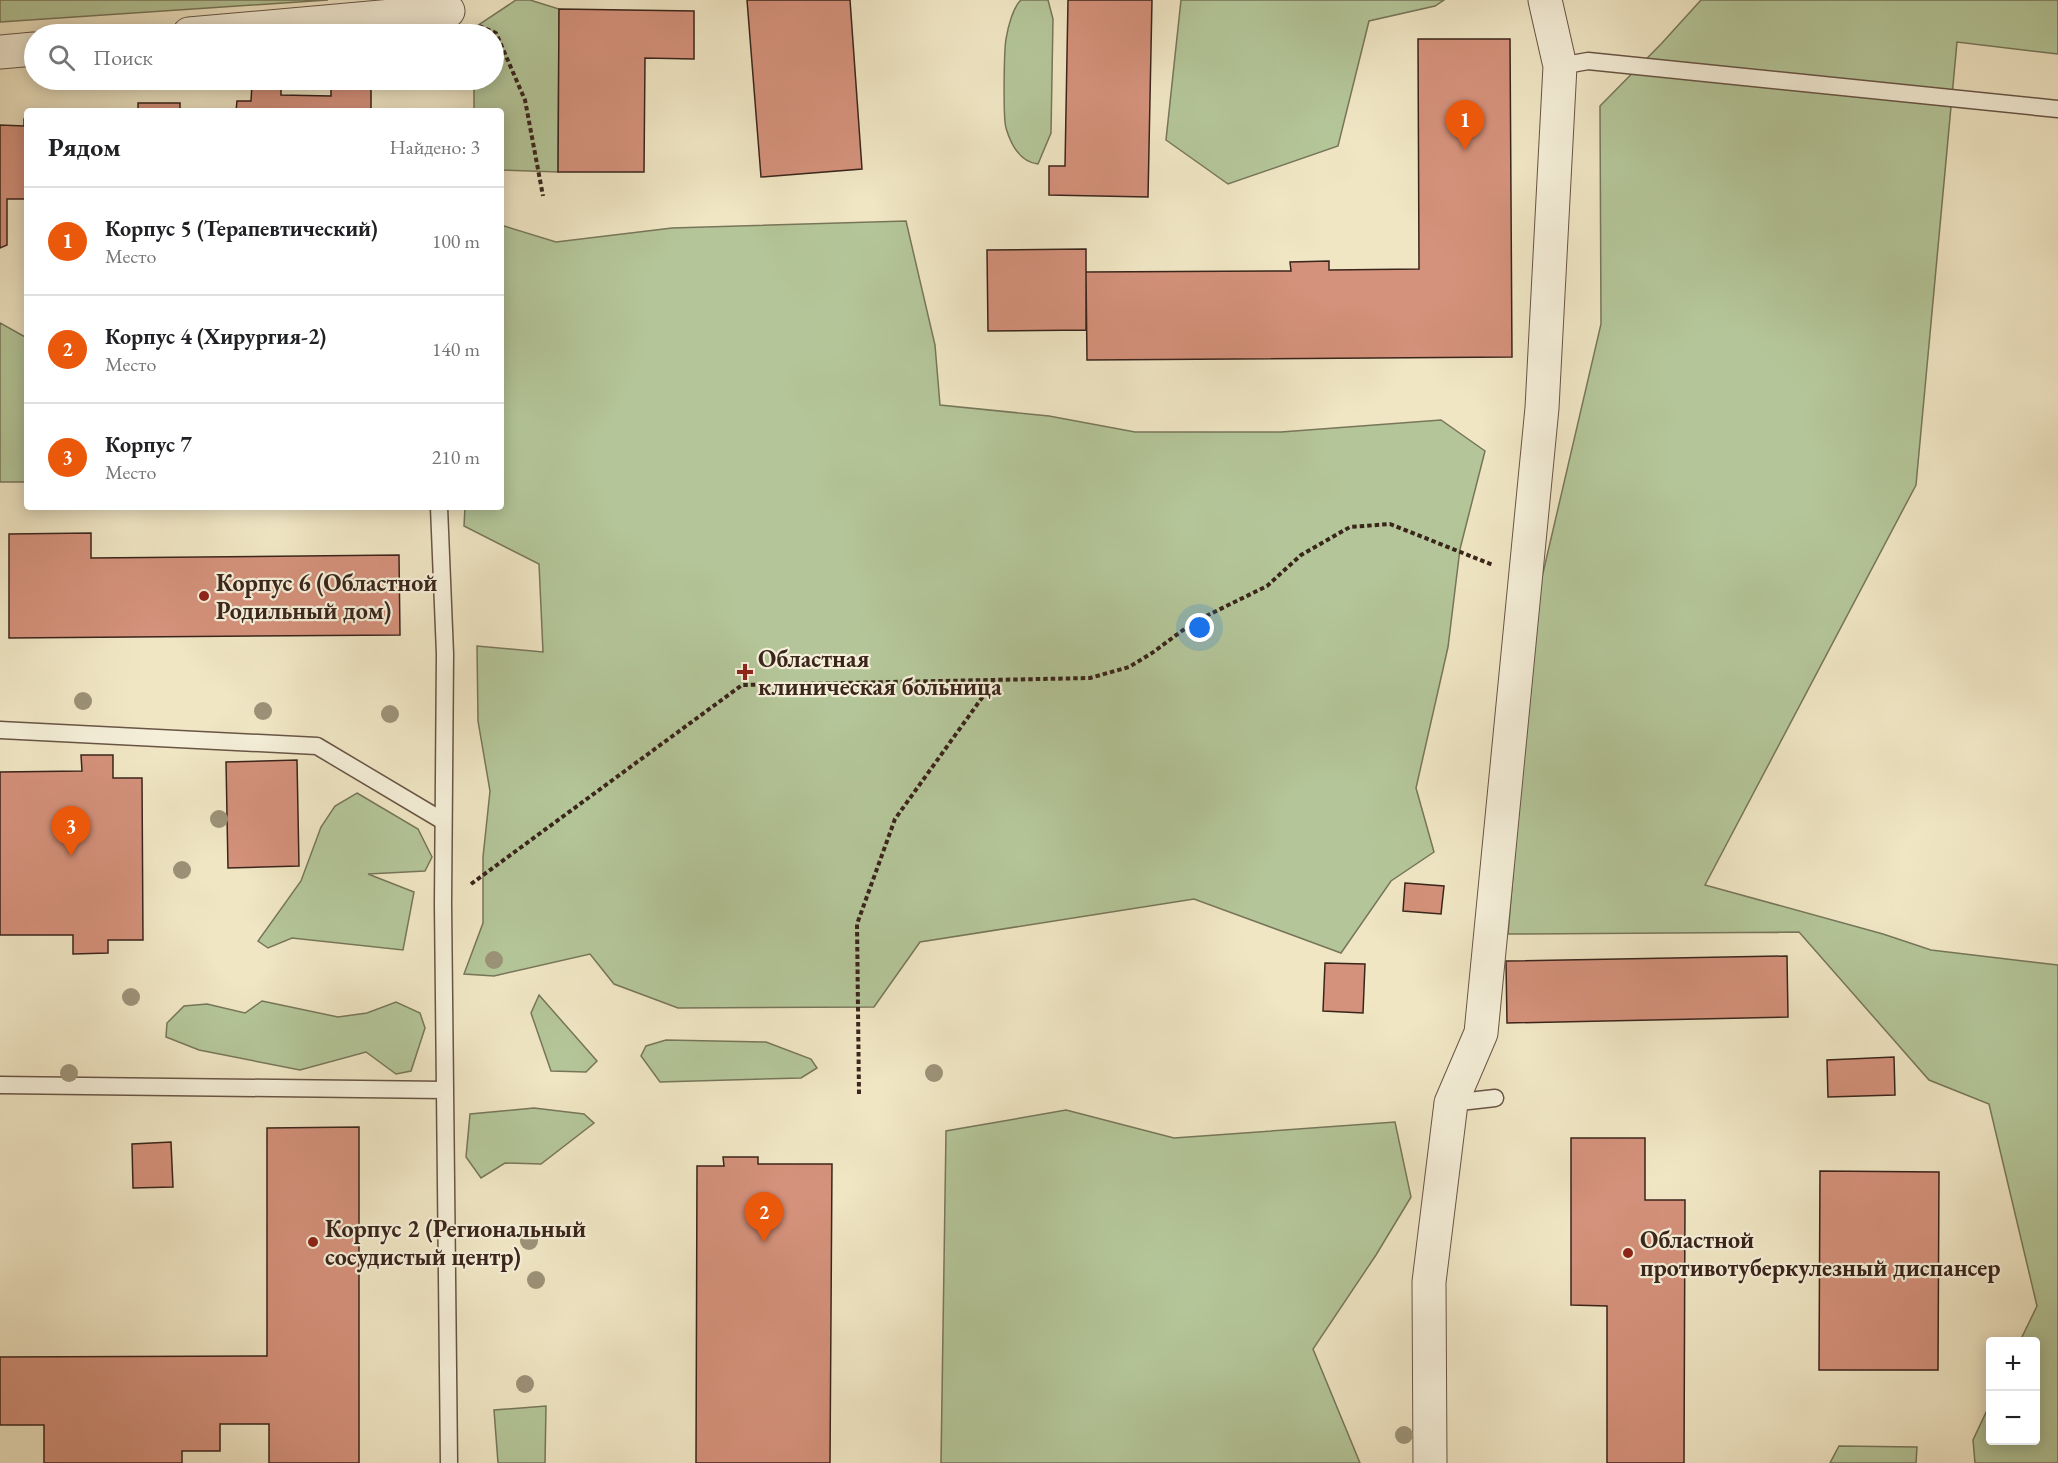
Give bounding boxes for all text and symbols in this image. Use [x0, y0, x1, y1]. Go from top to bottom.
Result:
search box [24, 24, 504, 90]
icon: search [45, 41, 78, 74]
text: Поиск [93, 43, 153, 72]
pin: 1 [1446, 100, 1484, 150]
text: Рядом [48, 130, 121, 164]
text: Найдено: 3 [389, 134, 480, 160]
text: Корпус 5 (Терапевтический) [105, 214, 378, 243]
text: 1 [62, 228, 73, 254]
text: 100 m [432, 228, 480, 254]
text: Место [105, 243, 156, 269]
text: Корпус 4 (Хирургия-2) [105, 322, 326, 351]
text: 2 [62, 336, 73, 362]
text: 140 m [432, 336, 480, 362]
text: Место [105, 351, 156, 377]
text: Корпус 7 [105, 430, 192, 459]
text: 3 [62, 444, 73, 470]
text: 210 m [432, 444, 480, 470]
text: Место [105, 459, 156, 485]
place label: Корпус 6 (Областной Родильный дом) [216, 567, 437, 626]
marker: Корпус 6 (Областной Родильный дом) [197, 589, 211, 603]
your location [1185, 613, 1214, 642]
place label: Областная клиническая больница [758, 643, 1002, 702]
marker: Областная клиническая больница [736, 663, 754, 681]
pin: 3 [52, 806, 90, 856]
pin: 2 [744, 1192, 783, 1242]
place label: Корпус 2 (Региональный сосудистый центр) [325, 1213, 586, 1273]
place label: Областной противотуберкулезный диспансер [1640, 1224, 2001, 1284]
marker: Корпус 2 (Региональный сосудистый центр) [306, 1235, 320, 1249]
marker: Областной противотуберкулезный диспансер [1621, 1246, 1635, 1260]
map controls [1986, 1337, 2040, 1445]
button: + [1986, 1337, 2040, 1391]
button: − [1986, 1391, 2040, 1445]

